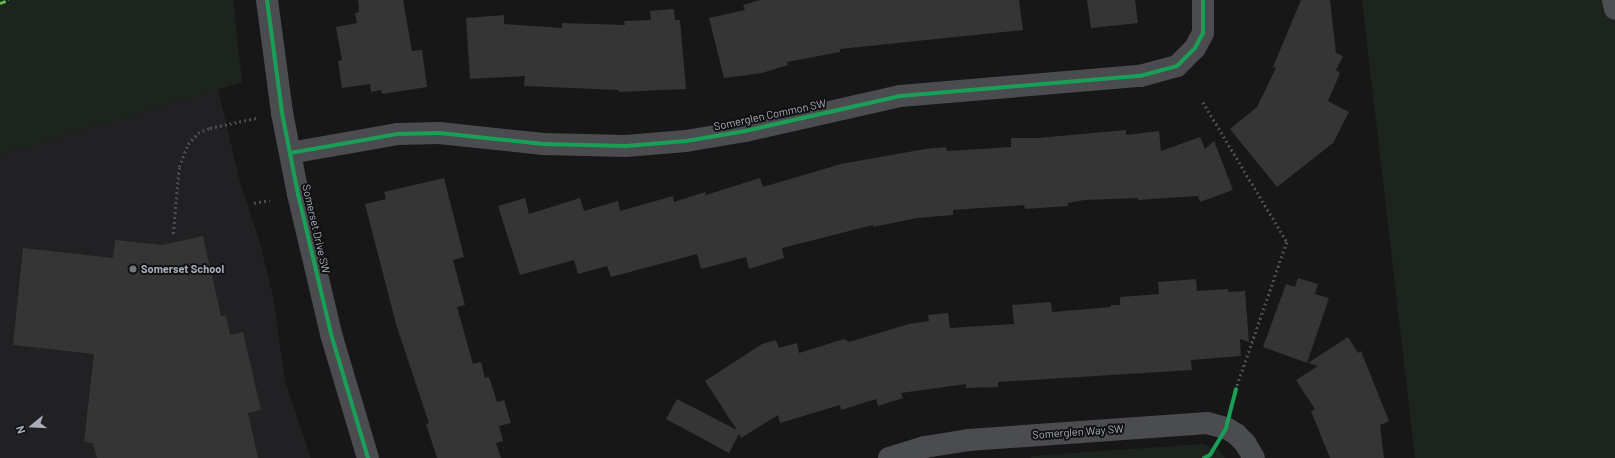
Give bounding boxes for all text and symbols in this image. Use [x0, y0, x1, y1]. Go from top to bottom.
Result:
street label: Somerglen Common SW [713, 97, 827, 133]
street label: Somerset Drive SW [299, 183, 333, 275]
place label: Somerset School [141, 262, 224, 276]
marker: Somerset School [128, 264, 138, 274]
north arrow [12, 406, 52, 446]
street label: Somerglen Way SW [1032, 422, 1124, 442]
text: N [13, 424, 27, 435]

